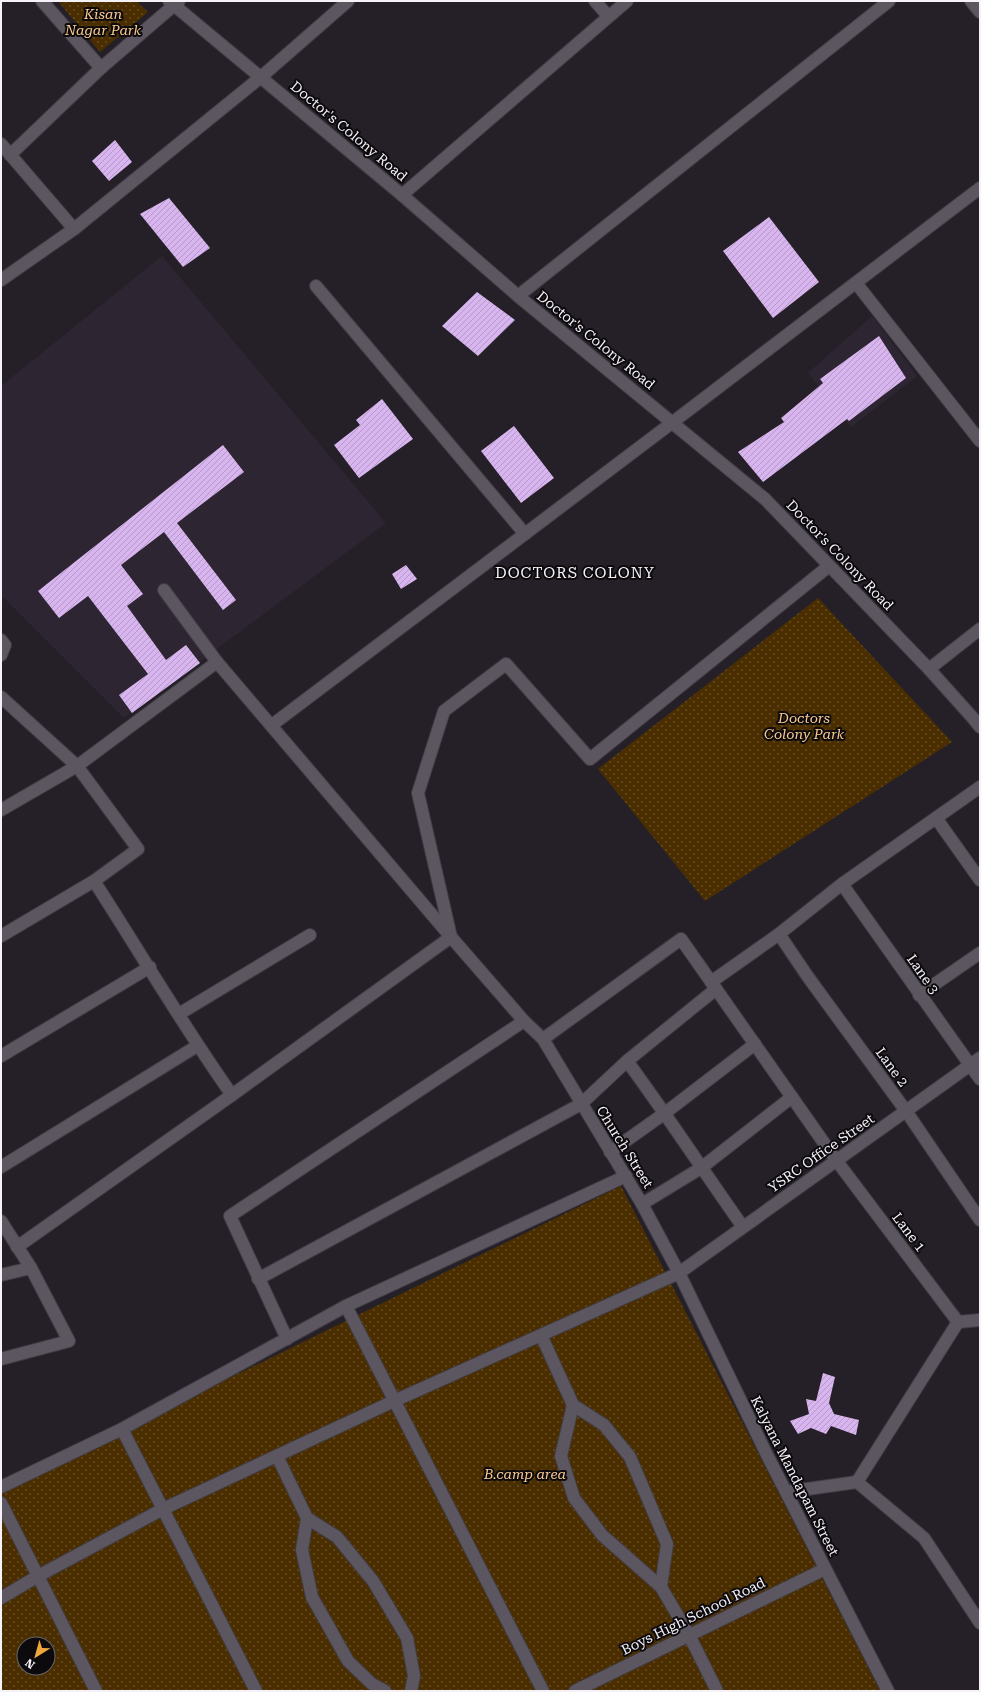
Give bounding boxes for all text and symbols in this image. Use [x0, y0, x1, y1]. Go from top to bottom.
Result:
park label: Kisan Nagar Park [64, 6, 141, 38]
street label: Doctor's Colony Road [288, 78, 410, 184]
street label: Doctor's Colony Road [534, 288, 658, 392]
street label: Doctor's Colony Road [783, 497, 897, 613]
district label: DOCTORS COLONY [495, 564, 655, 582]
park label: Doctors Colony Park [764, 710, 844, 742]
street label: Lane 3 [904, 951, 942, 997]
street label: Lane 2 [872, 1044, 912, 1090]
street label: Church Street [593, 1103, 657, 1191]
street label: YSRC Office Street [765, 1110, 877, 1196]
street label: Lane 1 [889, 1209, 929, 1255]
street label: Kalyana Mandapam Street [748, 1393, 842, 1559]
park label: B.camp area [483, 1466, 566, 1482]
street label: Boys High School Road [618, 1574, 768, 1658]
north arrow [16, 1636, 56, 1676]
text: N [23, 1656, 38, 1671]

